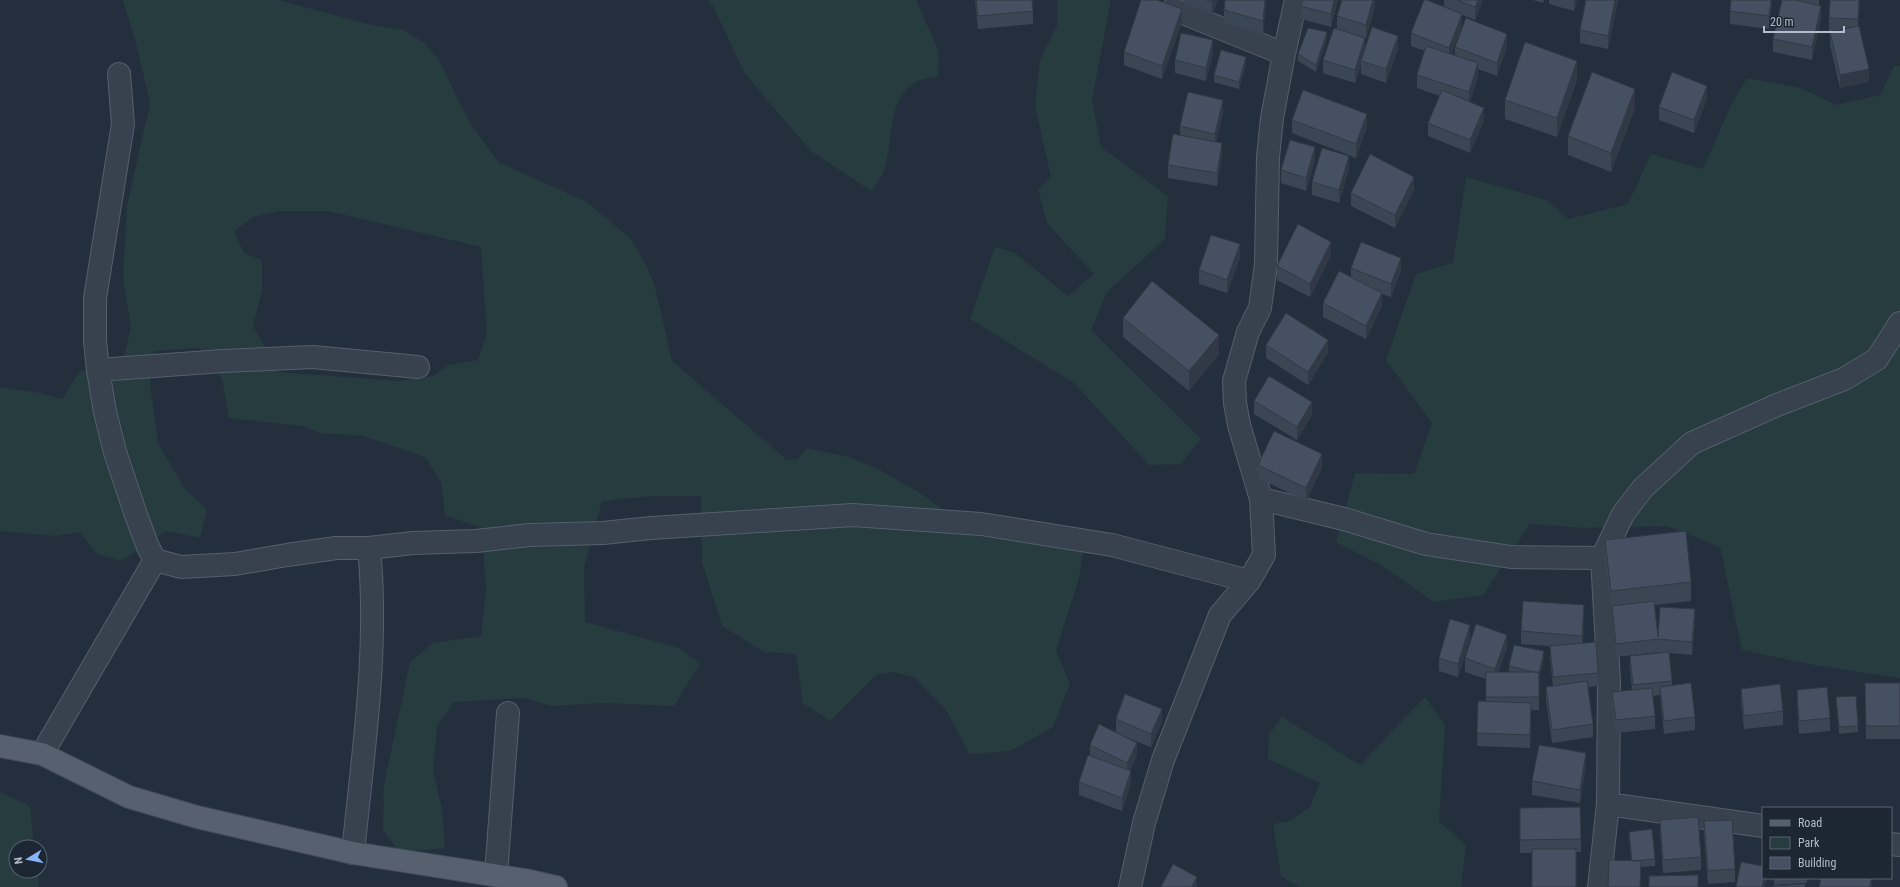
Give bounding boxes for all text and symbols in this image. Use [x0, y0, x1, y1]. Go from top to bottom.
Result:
scale bar [1764, 8, 1844, 34]
text: 20 m [1770, 15, 1794, 29]
legend [1762, 807, 1892, 879]
text: Road [1798, 816, 1822, 830]
text: Park [1798, 836, 1820, 850]
north arrow [8, 839, 48, 879]
text: N [12, 856, 26, 865]
text: Building [1798, 856, 1836, 870]

